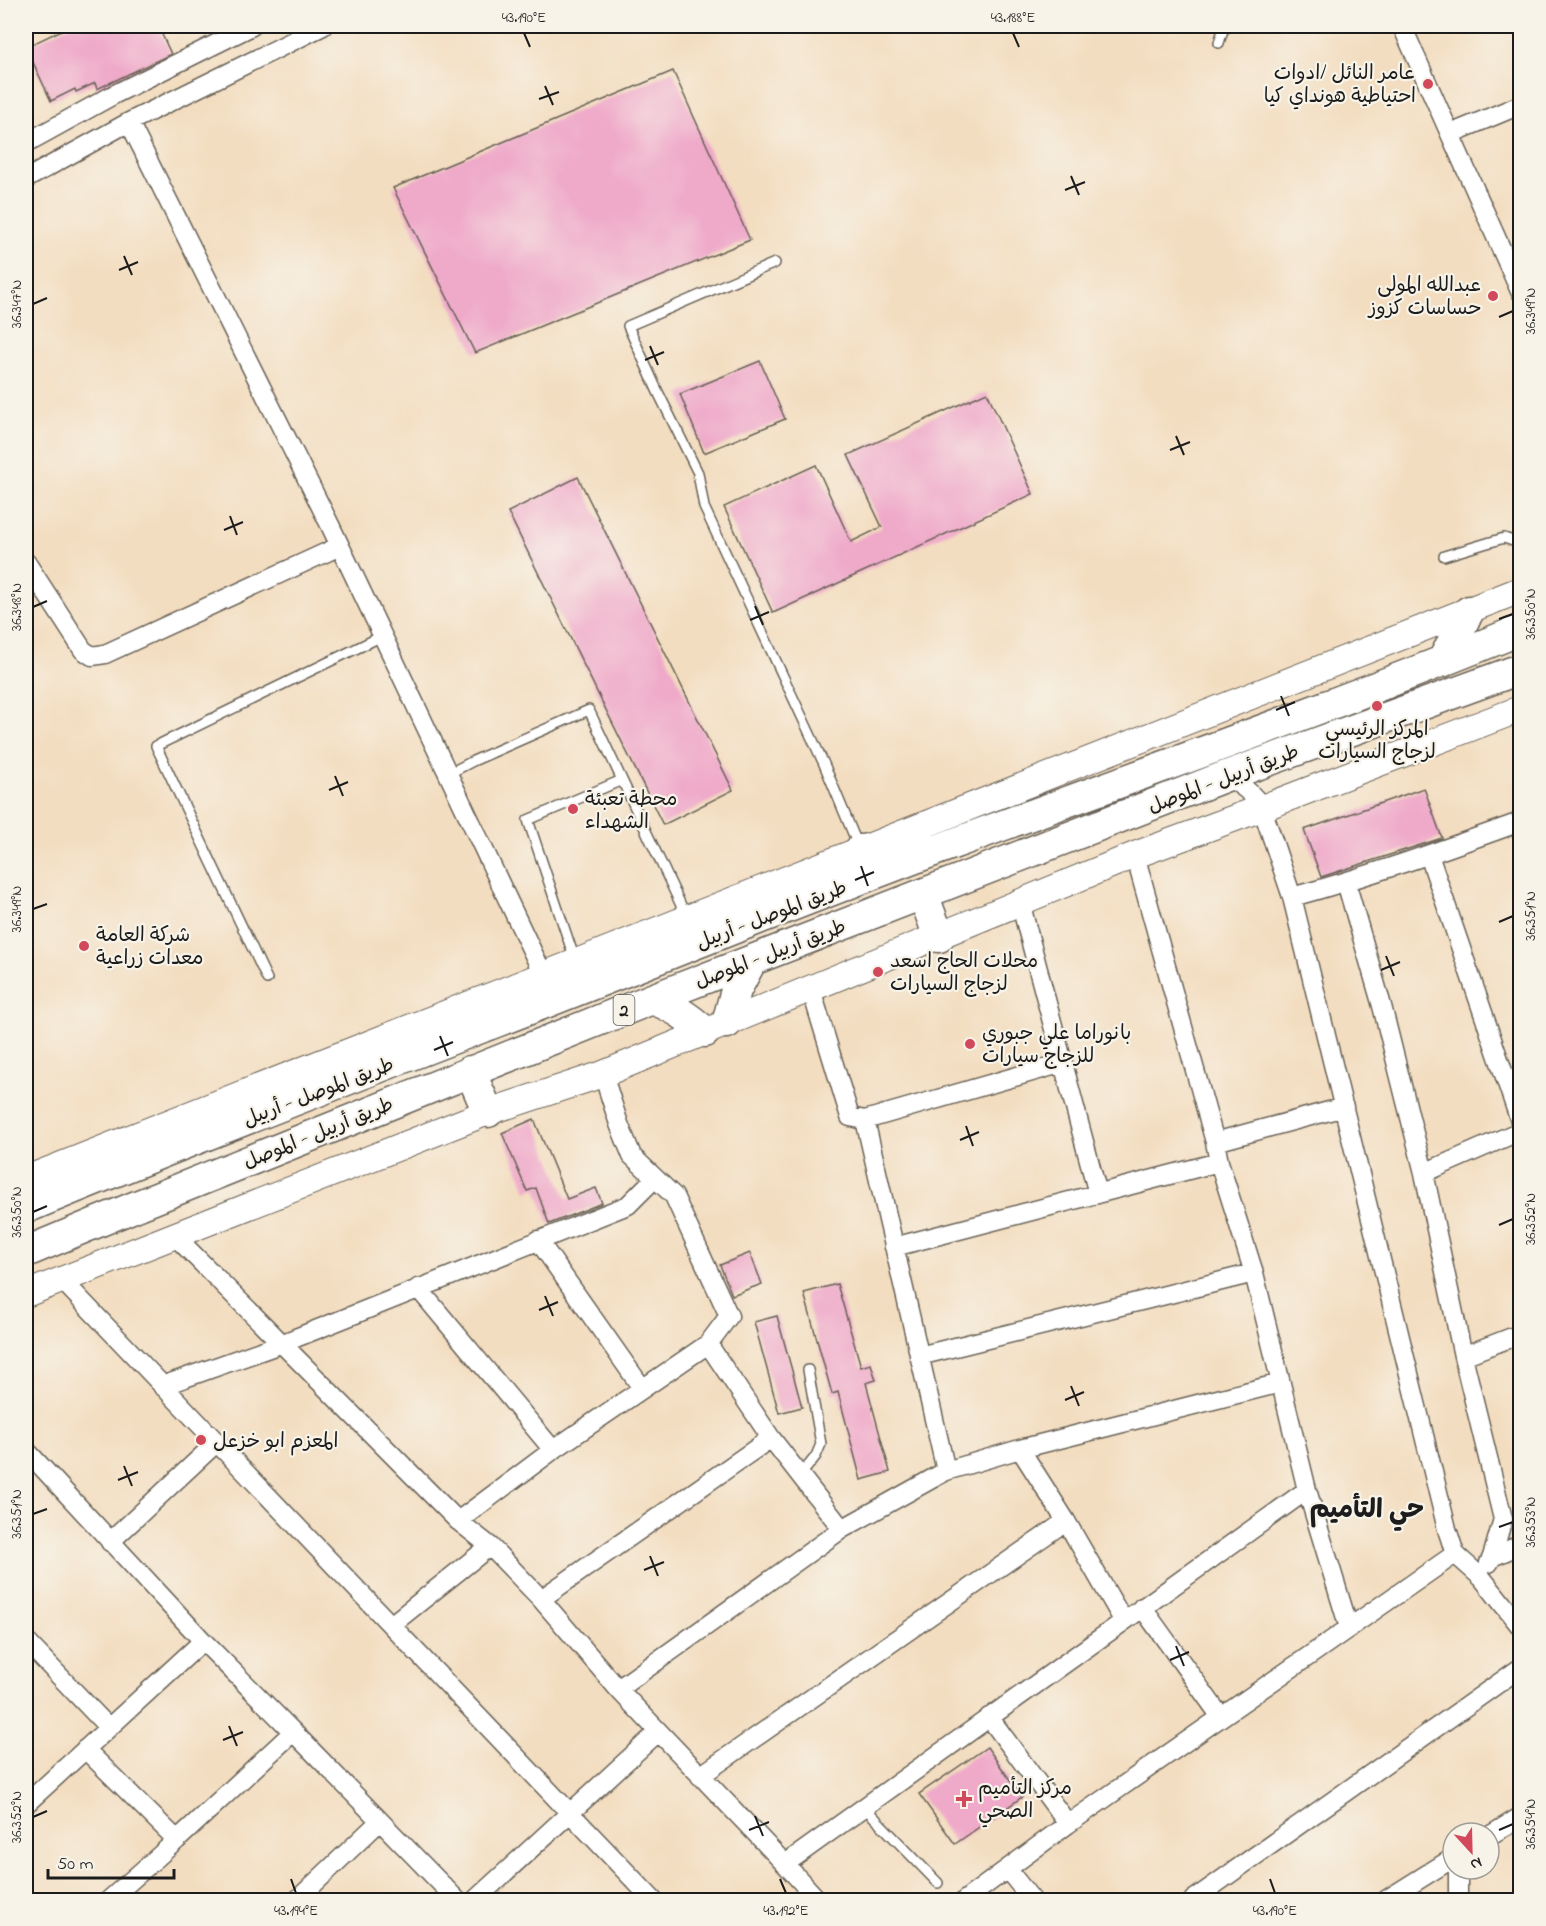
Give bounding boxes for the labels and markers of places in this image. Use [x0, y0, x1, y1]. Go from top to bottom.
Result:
place label: عامر النائل /ادوات احتياطية هونداي كيا [1264, 60, 1416, 112]
marker: عامر النائل /ادوات احتياطية هونداي كيا [1421, 77, 1435, 91]
place label: عبدالله المولى حساسات كزوز [1367, 272, 1481, 324]
marker: عبدالله المولى حساسات كزوز [1486, 289, 1500, 303]
marker: المركز الرئيسي لزجاج السيارات [1370, 699, 1384, 713]
place label: المركز الرئيسي لزجاج السيارات [1318, 716, 1436, 768]
place label: محطة تعبئة الشهداء [585, 786, 677, 838]
marker: محطة تعبئة الشهداء [566, 802, 580, 816]
place label: شركة العامة معدات زراعية [96, 922, 204, 974]
marker: شركة العامة معدات زراعية [77, 939, 91, 953]
place label: محلات الحاج اسعد لزجاج السيارات [890, 948, 1038, 1000]
marker: محلات الحاج اسعد لزجاج السيارات [871, 965, 885, 979]
place label: بانوراما علي جبوري للزجاج سيارات [982, 1020, 1131, 1072]
marker: بانوراما علي جبوري للزجاج سيارات [963, 1037, 977, 1051]
place label: المعزم ابو خزعل [213, 1428, 338, 1457]
marker: المعزم ابو خزعل [194, 1433, 208, 1447]
place label: مركز التأميم الصحي [978, 1775, 1072, 1828]
marker: مركز التأميم الصحي [955, 1790, 973, 1808]

